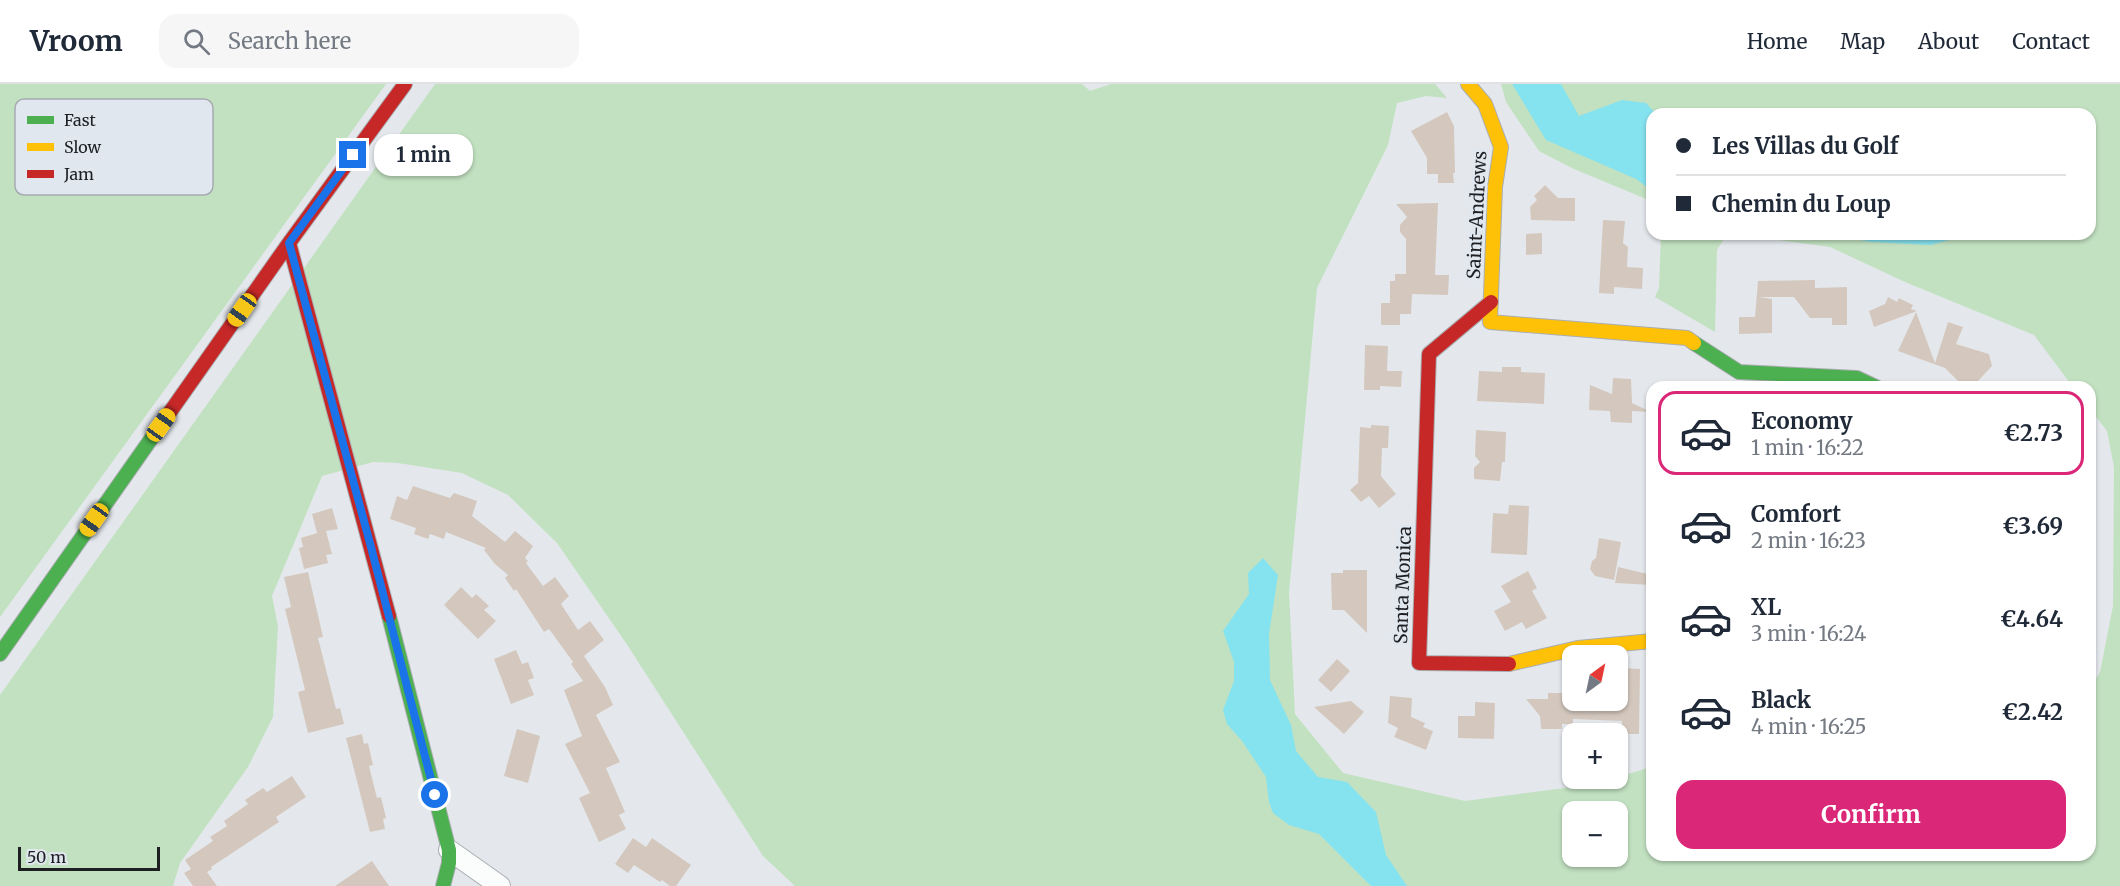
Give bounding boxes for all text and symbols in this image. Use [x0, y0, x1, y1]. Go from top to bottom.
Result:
search box [159, 14, 579, 68]
text: Vroom [30, 23, 123, 59]
icon: search [180, 25, 213, 58]
text: Search here [228, 27, 351, 55]
text: Home [1747, 28, 1807, 55]
text: Map [1840, 28, 1885, 55]
text: About [1918, 28, 1979, 55]
text: Contact [2012, 28, 2090, 55]
legend [15, 99, 213, 195]
text: Fast [64, 110, 97, 130]
text: Les Villas du Golf [1712, 132, 1899, 160]
callout: 1 min [374, 134, 473, 176]
text: Slow [64, 137, 102, 157]
route end [339, 141, 366, 168]
text: 1 min [396, 142, 451, 167]
street label: Saint-Andrews [1462, 150, 1491, 280]
text: Jam [63, 164, 94, 184]
text: Chemin du Loup [1712, 190, 1891, 218]
car [224, 290, 260, 330]
car [143, 405, 179, 445]
icon: car [1679, 406, 1733, 460]
text: Economy [1751, 407, 1852, 435]
text: €2.73 [2004, 419, 2063, 447]
text: 1 min · 16:22 [1751, 435, 1864, 460]
icon: car [1679, 499, 1733, 553]
car [76, 500, 112, 540]
text: Comfort [1751, 500, 1841, 528]
text: €3.69 [2002, 512, 2063, 540]
street label: Santa Monica [1389, 525, 1416, 644]
text: 2 min · 16:23 [1751, 528, 1866, 553]
icon: car [1679, 592, 1733, 646]
text: XL [1751, 593, 1781, 621]
text: €4.64 [2000, 605, 2063, 633]
text: 3 min · 16:24 [1751, 621, 1866, 646]
north arrow [1562, 645, 1628, 711]
map controls [1562, 645, 1628, 867]
icon: car [1679, 685, 1733, 739]
text: Black [1751, 686, 1811, 714]
text: €2.42 [2002, 698, 2063, 726]
text: 4 min · 16:25 [1751, 714, 1867, 739]
button: + [1562, 723, 1628, 789]
button: Confirm [1676, 780, 2066, 849]
route start [421, 781, 448, 808]
button: − [1562, 801, 1628, 867]
scale bar [18, 844, 160, 872]
text: 50 m [27, 847, 66, 867]

